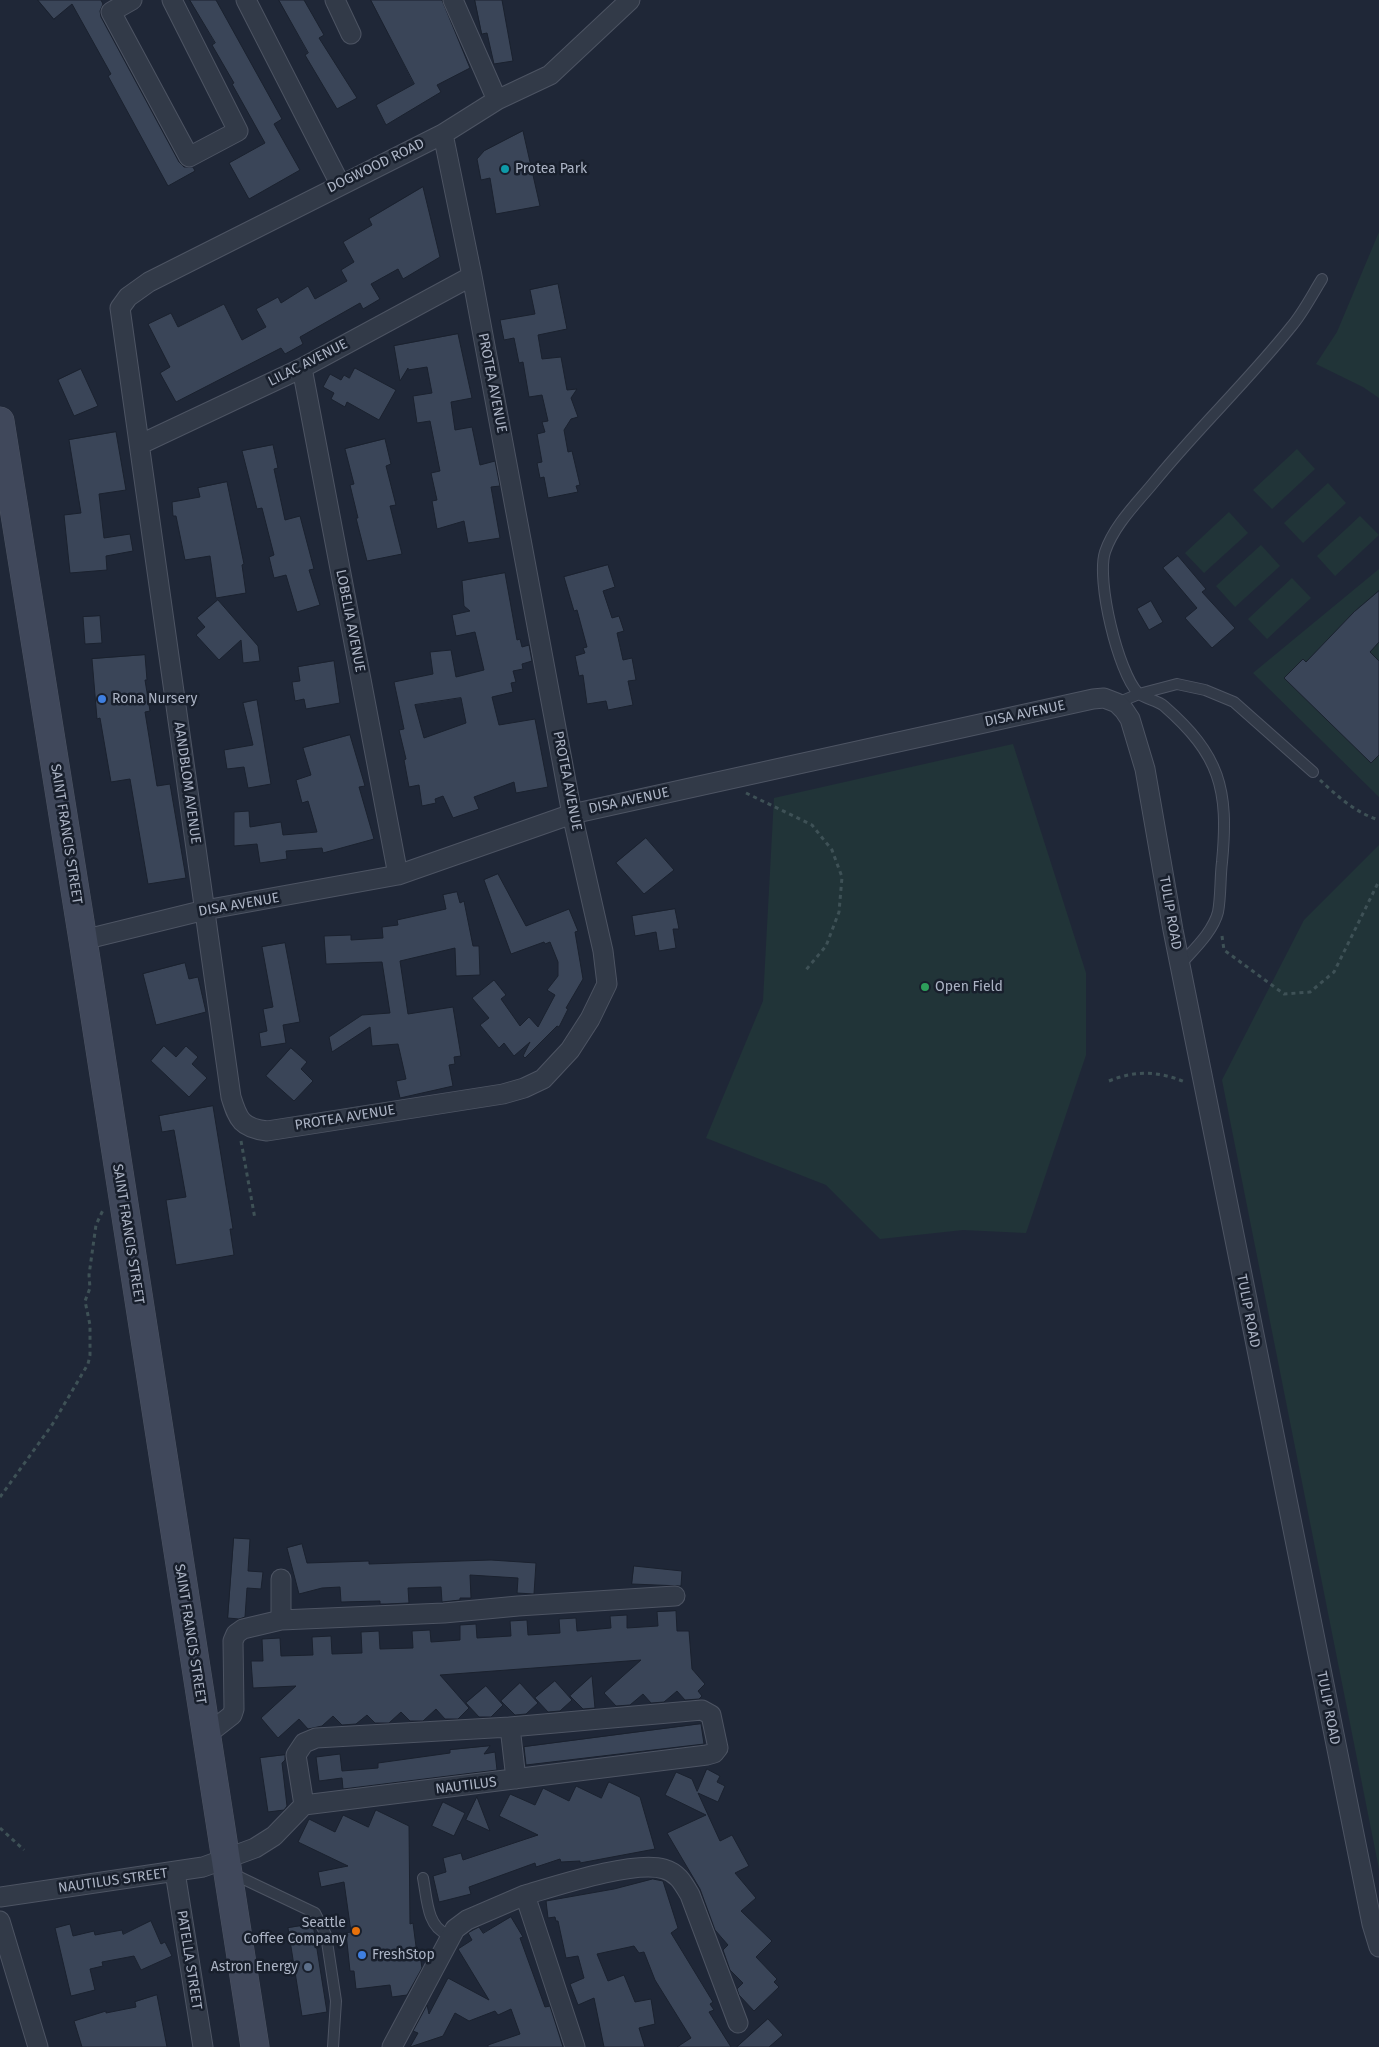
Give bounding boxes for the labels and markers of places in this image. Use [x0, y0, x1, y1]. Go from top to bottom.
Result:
place label: Protea Park [515, 161, 587, 177]
marker: Protea Park [499, 163, 511, 175]
place label: Rona Nursery [112, 691, 197, 707]
marker: Rona Nursery [96, 693, 108, 705]
place label: Open Field [935, 979, 1003, 995]
marker: Open Field [919, 981, 931, 993]
place label: Seattle Coffee Company [244, 1915, 346, 1948]
marker: Seattle Coffee Company [350, 1925, 362, 1937]
place label: FreshStop [372, 1947, 435, 1963]
marker: FreshStop [356, 1949, 368, 1961]
place label: Astron Energy [211, 1959, 298, 1975]
marker: Astron Energy [302, 1961, 314, 1973]

